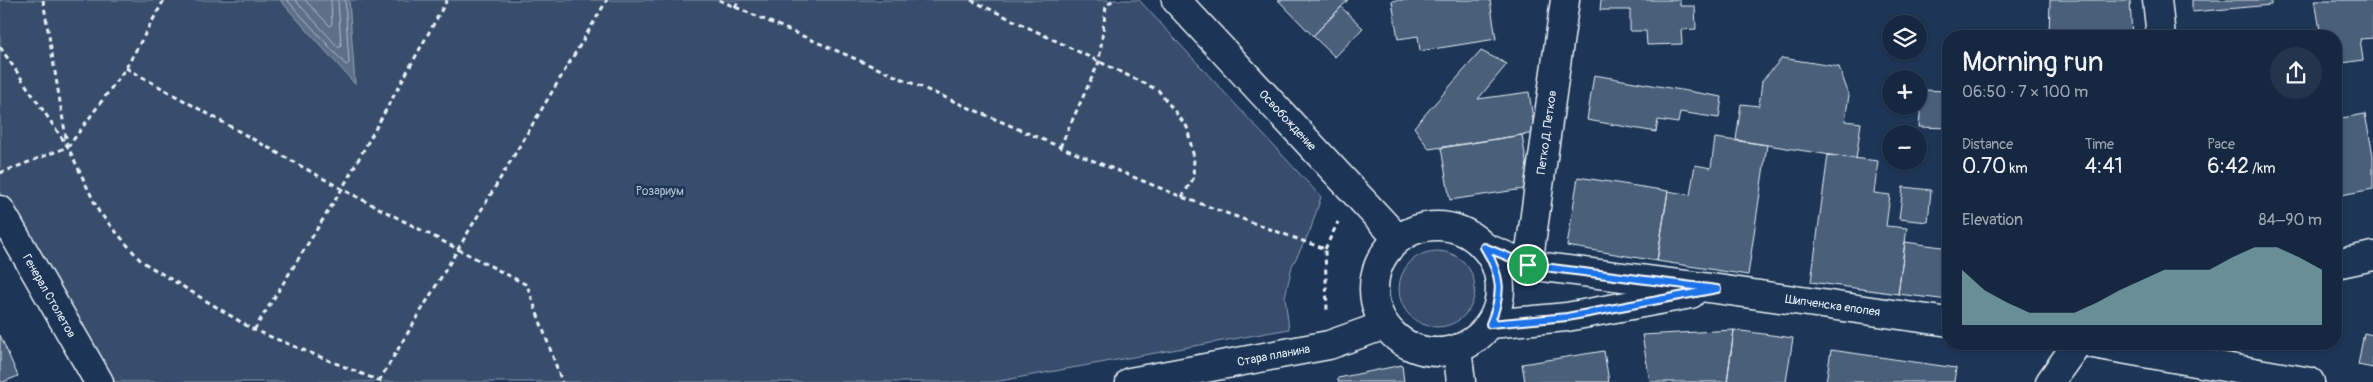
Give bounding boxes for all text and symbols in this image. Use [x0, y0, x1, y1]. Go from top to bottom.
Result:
map controls [1882, 15, 1927, 170]
button: layers [1882, 15, 1927, 60]
text: Morning run [1962, 45, 2104, 80]
button: share [2270, 47, 2322, 99]
button: + [1882, 70, 1927, 115]
text: 06:50 · 7 × 100 m [1962, 82, 2088, 102]
street label: Освобождение [1256, 87, 1320, 154]
street label: Петко Д. Петков [1533, 89, 1560, 175]
button: − [1882, 125, 1927, 170]
text: Distance [1962, 136, 2013, 153]
text: Time [2085, 136, 2114, 153]
text: Pace [2207, 136, 2235, 153]
text: 0.70 [1962, 153, 2006, 180]
text: 4:41 [2085, 153, 2123, 180]
text: 6:42 [2207, 153, 2249, 180]
text: km [2006, 160, 2028, 177]
text: /km [2249, 160, 2275, 177]
park label: Розариум [636, 184, 684, 199]
text: Elevation [1962, 210, 2023, 230]
text: 84–90 m [2258, 210, 2322, 230]
pin [1507, 244, 1549, 286]
street label: Генерал Столетов [19, 251, 79, 340]
icon: arrive [1514, 251, 1542, 279]
street label: Шипченска епопея [1784, 291, 1882, 320]
street label: Стара планина [1236, 341, 1312, 369]

